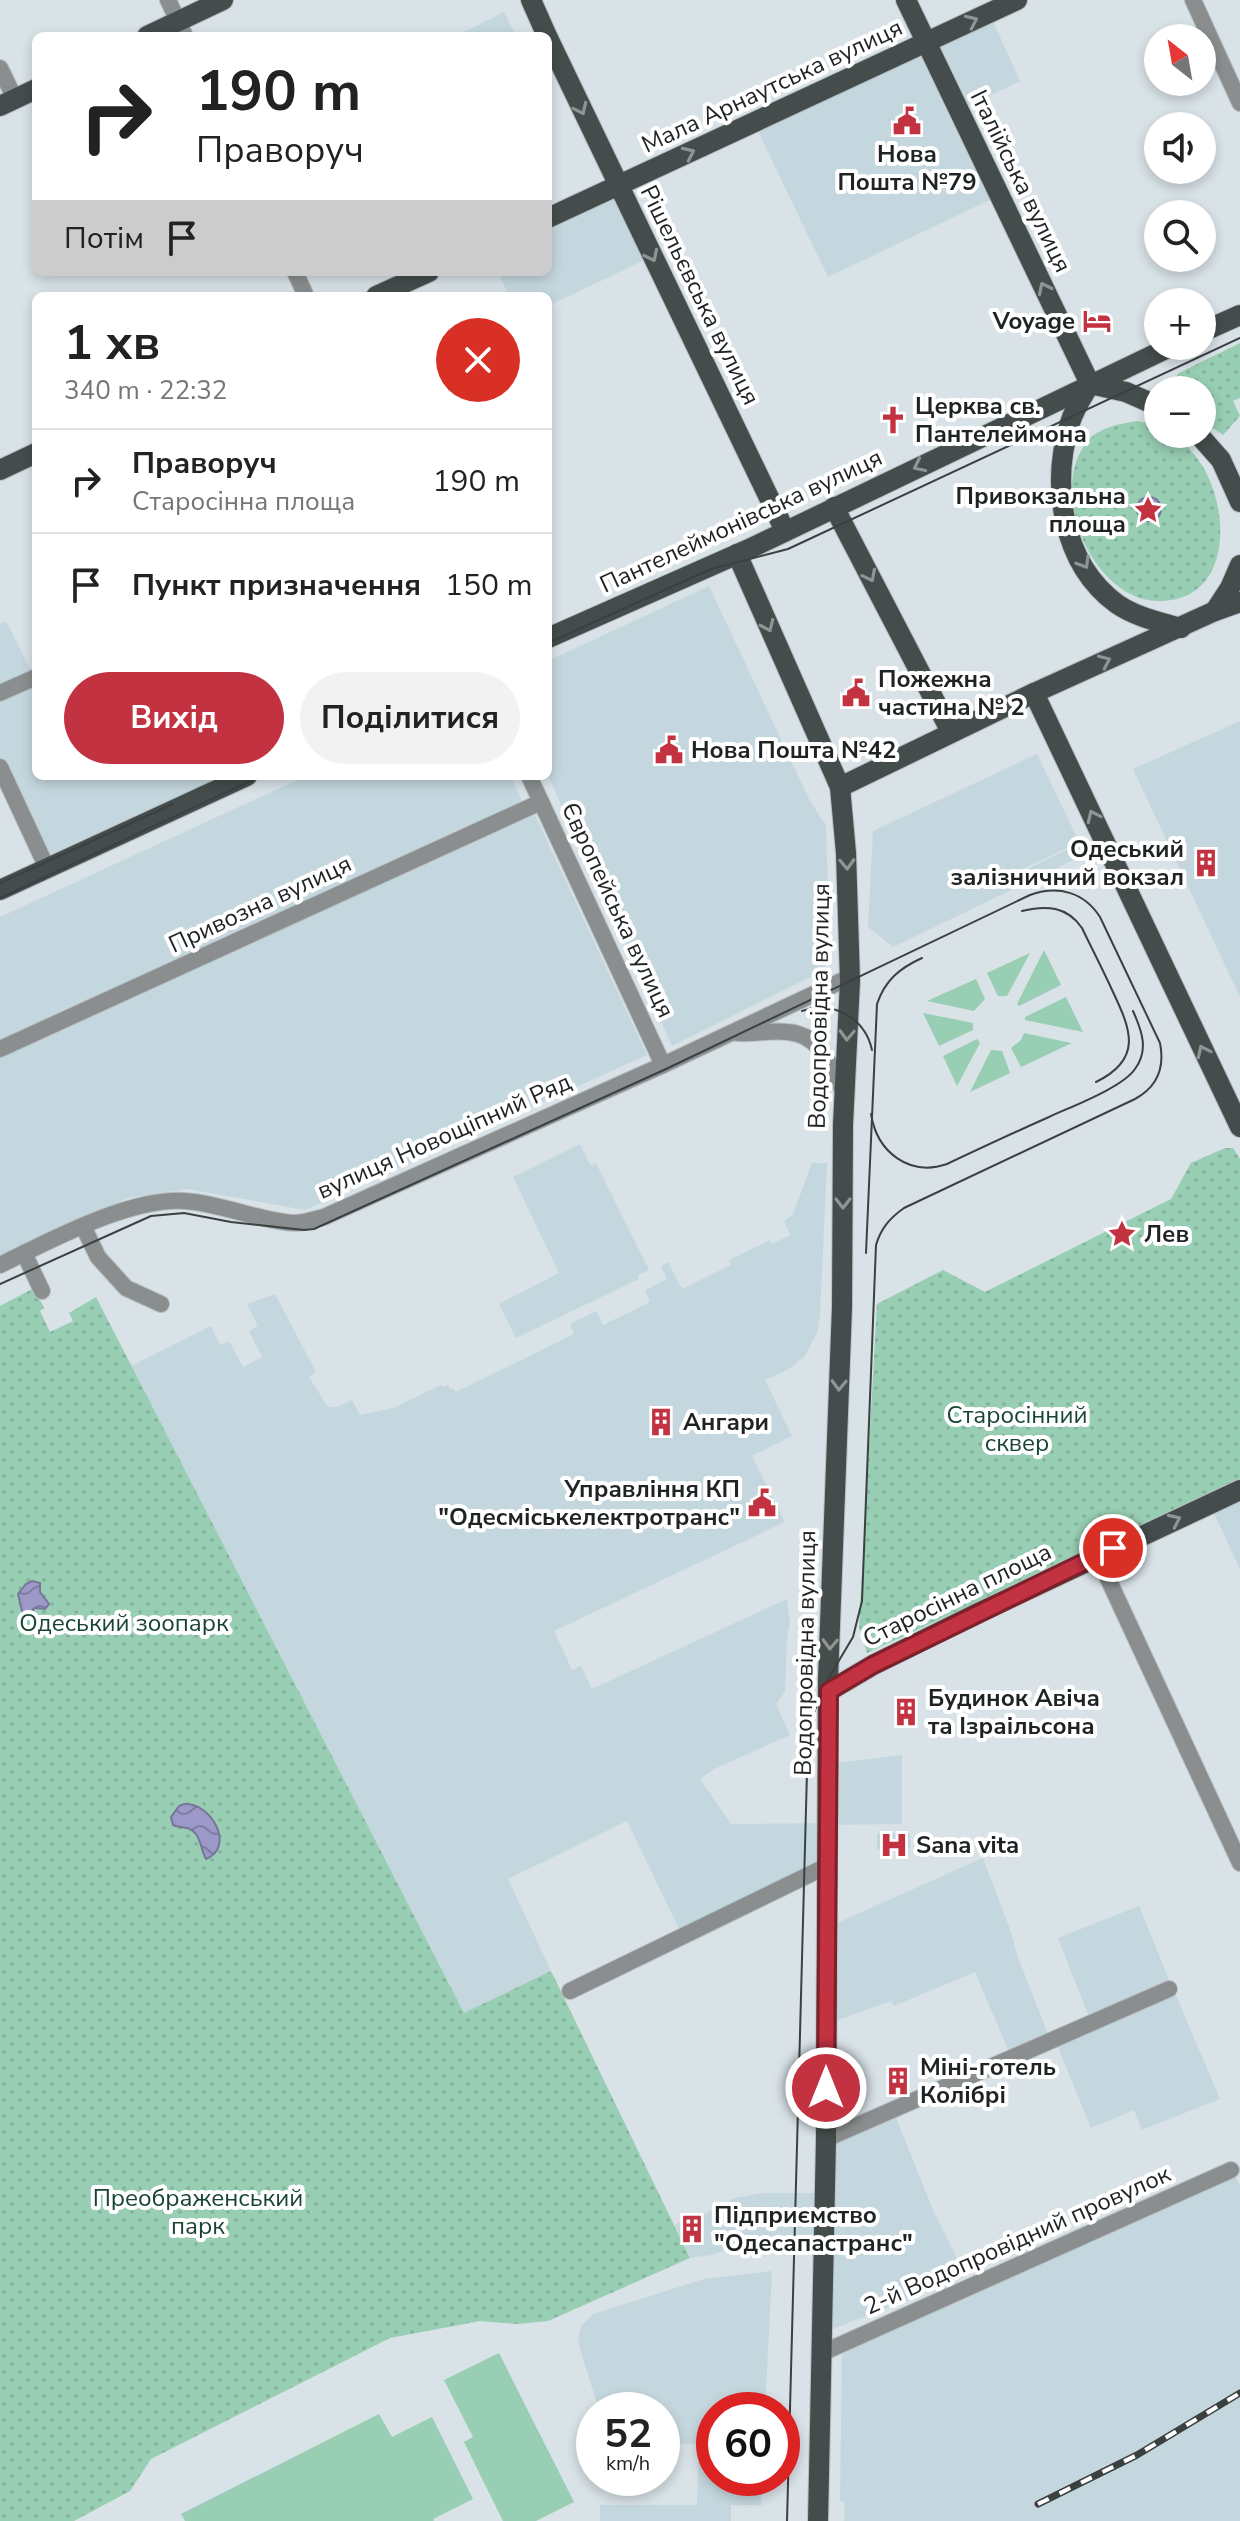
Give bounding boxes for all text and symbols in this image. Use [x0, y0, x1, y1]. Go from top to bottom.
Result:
street label: Мала Арнаутська вулиця [636, 11, 908, 161]
one-way arrow [963, 15, 978, 31]
north arrow [1144, 24, 1216, 96]
map controls [1144, 24, 1216, 448]
text: 190 m [196, 53, 361, 130]
icon: right [64, 64, 168, 168]
street label: Італійська вулиця [963, 84, 1079, 278]
one-way arrow [571, 100, 587, 115]
public building icon: Нова Пошта №79 [892, 106, 922, 136]
button: sound [1144, 112, 1216, 184]
text: Праворуч [196, 126, 364, 175]
place label: Нова Пошта №79 [837, 138, 977, 198]
one-way arrow [680, 147, 695, 163]
street label: Рішельєвська вулиця [633, 180, 767, 410]
button: search [1144, 200, 1216, 272]
icon: arrive [160, 216, 204, 260]
text: Потім [64, 218, 144, 259]
one-way arrow [642, 247, 658, 262]
one-way arrow [1038, 282, 1054, 296]
button: + [1144, 288, 1216, 360]
place label: Voyage [992, 305, 1075, 337]
hotel icon: Voyage [1082, 306, 1112, 336]
text: 1 хв [64, 310, 160, 376]
button: close [436, 318, 520, 402]
text: 340 m · 22:32 [64, 373, 227, 408]
button: − [1144, 376, 1216, 448]
place label: Церква св. Пантелеймона [915, 390, 1087, 450]
church icon: Церква св. Пантелеймона [878, 405, 908, 435]
street label: Пантелеймонівська вулиця [595, 441, 887, 601]
text: Праворуч [132, 443, 277, 484]
one-way arrow [912, 457, 927, 472]
icon: right [64, 459, 108, 503]
text: 190 m [433, 461, 520, 502]
place label: Привокзальна площа [956, 480, 1126, 540]
text: Старосінна площа [132, 484, 355, 519]
place icon: Привокзальна площа [1133, 495, 1163, 525]
one-way arrow [1074, 554, 1089, 569]
icon: arrive [64, 563, 108, 607]
text: Пункт призначення [132, 565, 421, 606]
text: 150 m [445, 565, 532, 606]
one-way arrow [861, 568, 876, 583]
one-way arrow [759, 618, 775, 632]
one-way arrow [1097, 655, 1112, 671]
place label: Пожежна частина № 2 [878, 663, 1025, 723]
button: Вихід [64, 672, 284, 764]
button: Поділитися [300, 672, 520, 764]
public building icon: Пожежна частина № 2 [841, 678, 871, 708]
place label: Нова Пошта №42 [691, 734, 896, 766]
public building icon: Нова Пошта №42 [654, 735, 684, 765]
street label: Європейська вулиця [554, 797, 682, 1023]
one-way arrow [1087, 809, 1103, 824]
place label: Одеський залізничний вокзал [950, 833, 1184, 893]
street label: Привозна вулиця [163, 848, 357, 960]
building icon: Одеський залізничний вокзал [1191, 848, 1221, 878]
one-way arrow [838, 858, 855, 871]
street label: Водопровідна вулиця [801, 883, 837, 1129]
one-way arrow [838, 1029, 855, 1042]
one-way arrow [1197, 1045, 1213, 1059]
street label: вулиця Новощіпний Ряд [312, 1065, 576, 1207]
one-way arrow [834, 1197, 852, 1210]
place label: Лев [1144, 1218, 1189, 1250]
place icon: Лев [1107, 1219, 1137, 1249]
one-way arrow [831, 1379, 848, 1392]
park label: Старосінний сквер [947, 1399, 1087, 1459]
place label: Ангари [683, 1406, 769, 1438]
building icon: Ангари [646, 1407, 676, 1437]
place label: Управління КП "Одесміськелектротранс" [438, 1473, 740, 1533]
public building icon: Управління КП "Одесміськелектротранс" [747, 1488, 777, 1518]
one-way arrow [1166, 1513, 1181, 1529]
pin [1079, 1514, 1147, 1582]
icon: arrive [1091, 1526, 1135, 1570]
street label: Водопровідна вулиця [787, 1530, 823, 1776]
street label: Старосінна площа [857, 1535, 1057, 1655]
park label: Одеський зоопарк [19, 1607, 229, 1639]
one-way arrow [821, 1638, 838, 1651]
place label: Будинок Авіча та Ізраільсона [928, 1682, 1100, 1742]
building icon: Будинок Авіча та Ізраільсона [891, 1697, 921, 1727]
place label: Sana vita [916, 1829, 1019, 1861]
hospital icon: Sana vita [879, 1830, 909, 1860]
position arrow [784, 2046, 868, 2130]
place label: Міні-готель Колібрі [920, 2051, 1056, 2111]
building icon: Міні-готель Колібрі [883, 2066, 913, 2096]
street label: 2-й Водопровідний провулок [859, 2158, 1176, 2322]
park label: Преображенський парк [93, 2182, 303, 2242]
place label: Підприємство "Одесапастранс" [714, 2199, 913, 2259]
building icon: Підприємство "Одесапастранс" [677, 2214, 707, 2244]
speed limit sign: 60 [696, 2392, 800, 2496]
text: 52 [604, 2407, 652, 2461]
text: km/h [606, 2450, 650, 2477]

